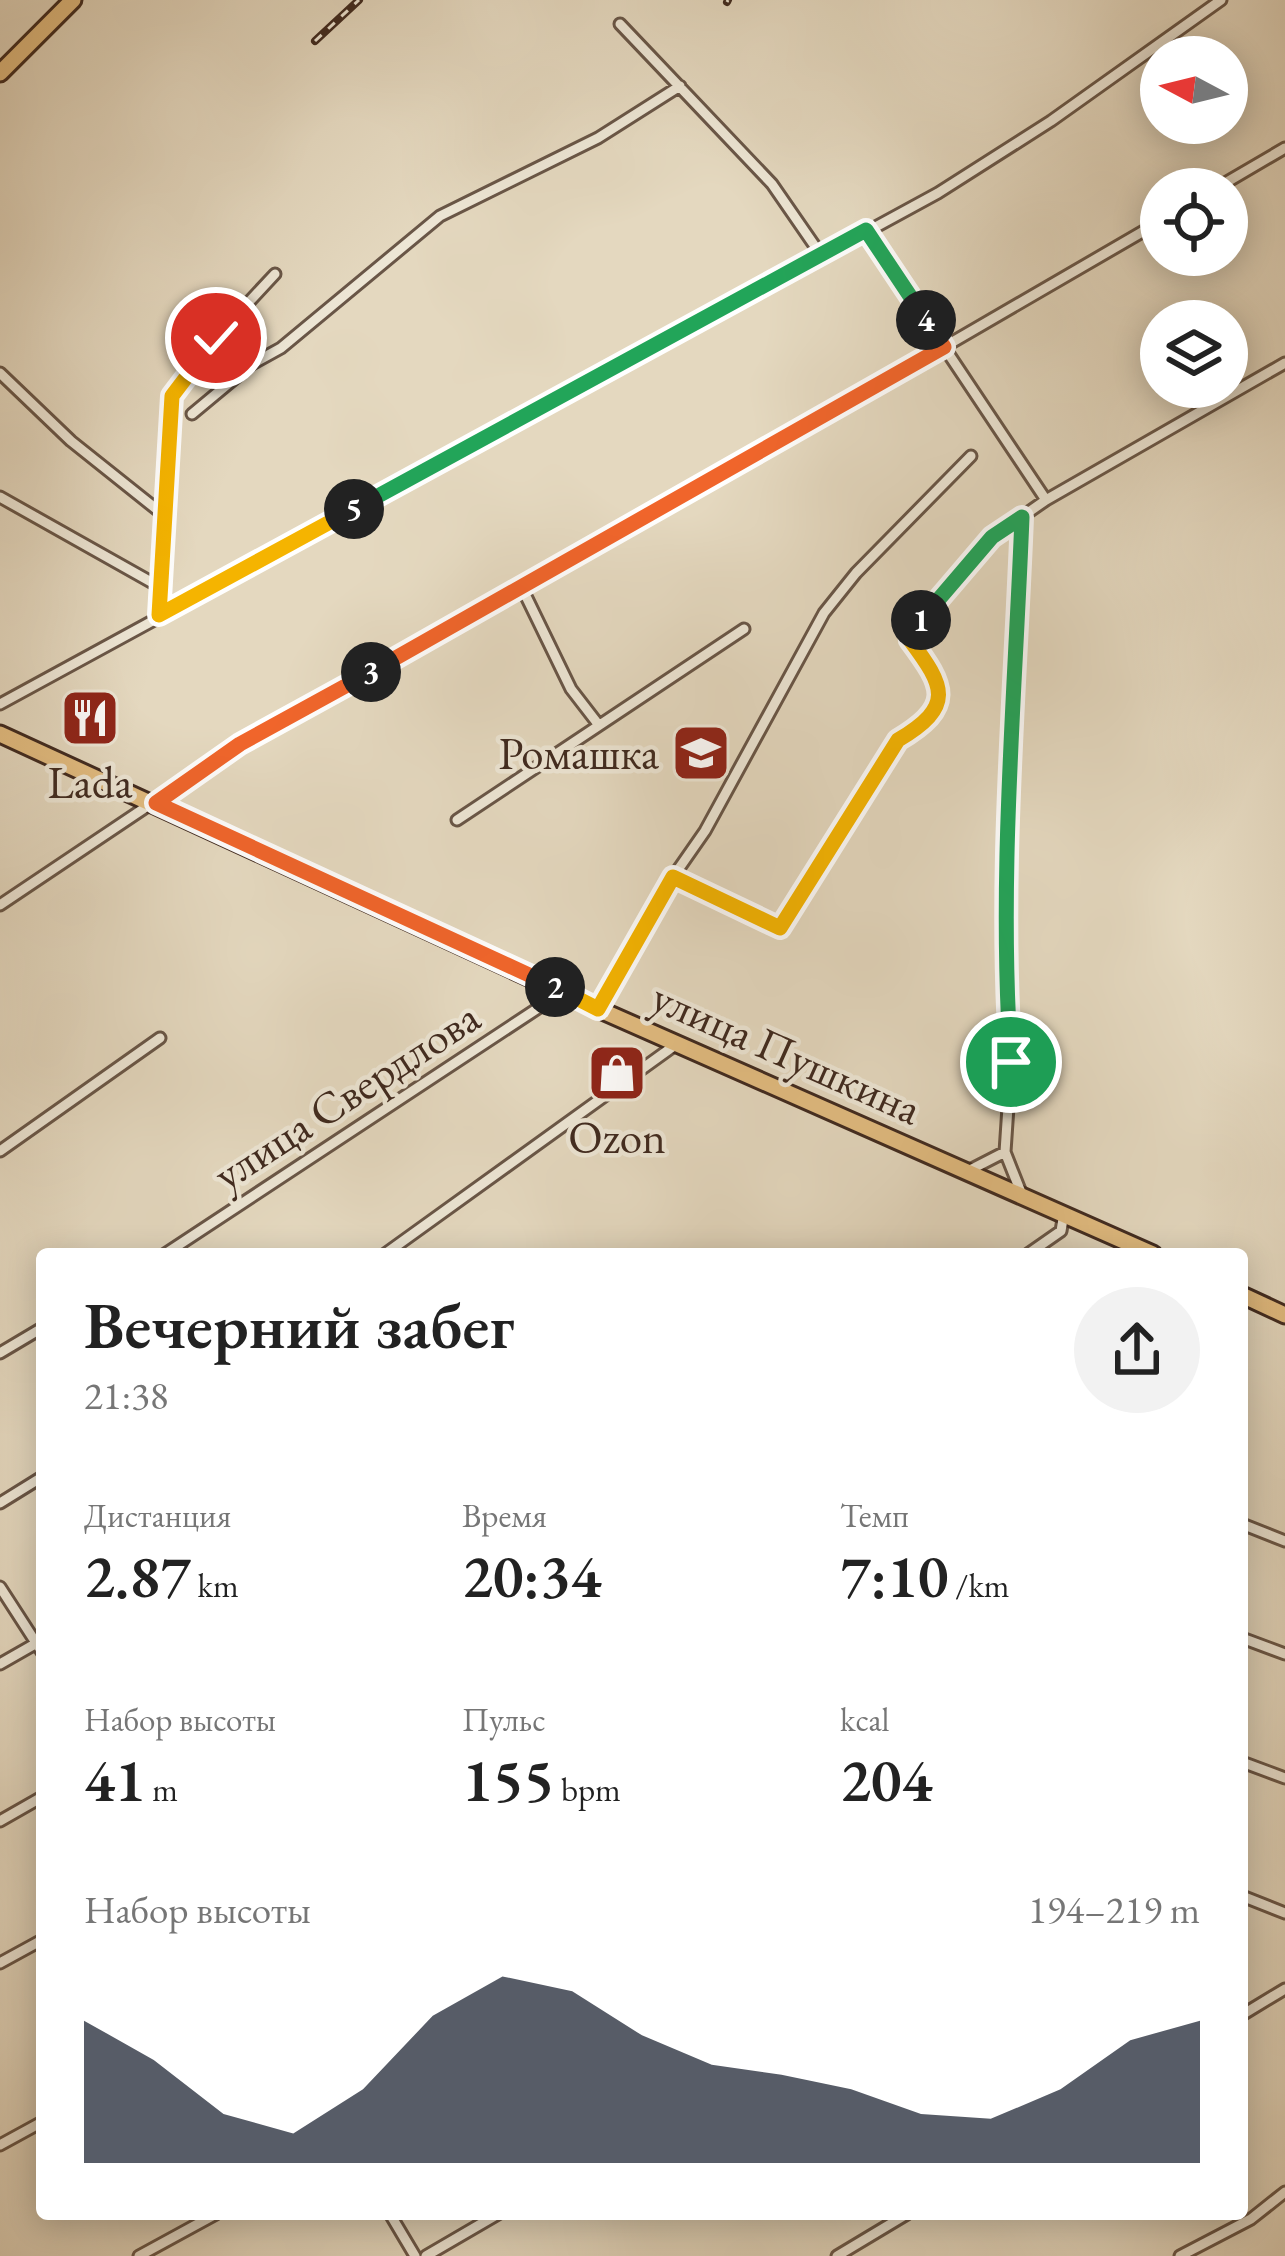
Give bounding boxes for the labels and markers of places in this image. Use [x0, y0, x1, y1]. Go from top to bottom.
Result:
pin [165, 287, 267, 389]
pin: 4 [896, 290, 956, 350]
pin: 5 [324, 479, 384, 539]
pin: 1 [891, 590, 951, 650]
pin: 3 [341, 642, 401, 702]
restaurant icon: Lada [59, 687, 121, 749]
school or university icon: Ромашка [670, 722, 732, 784]
place label: Ромашка [499, 724, 659, 782]
place label: Lada [48, 753, 133, 811]
pin: 2 [525, 957, 585, 1017]
pin [960, 1011, 1062, 1113]
shop icon: Ozon [586, 1042, 648, 1104]
place label: Ozon [568, 1108, 666, 1166]

